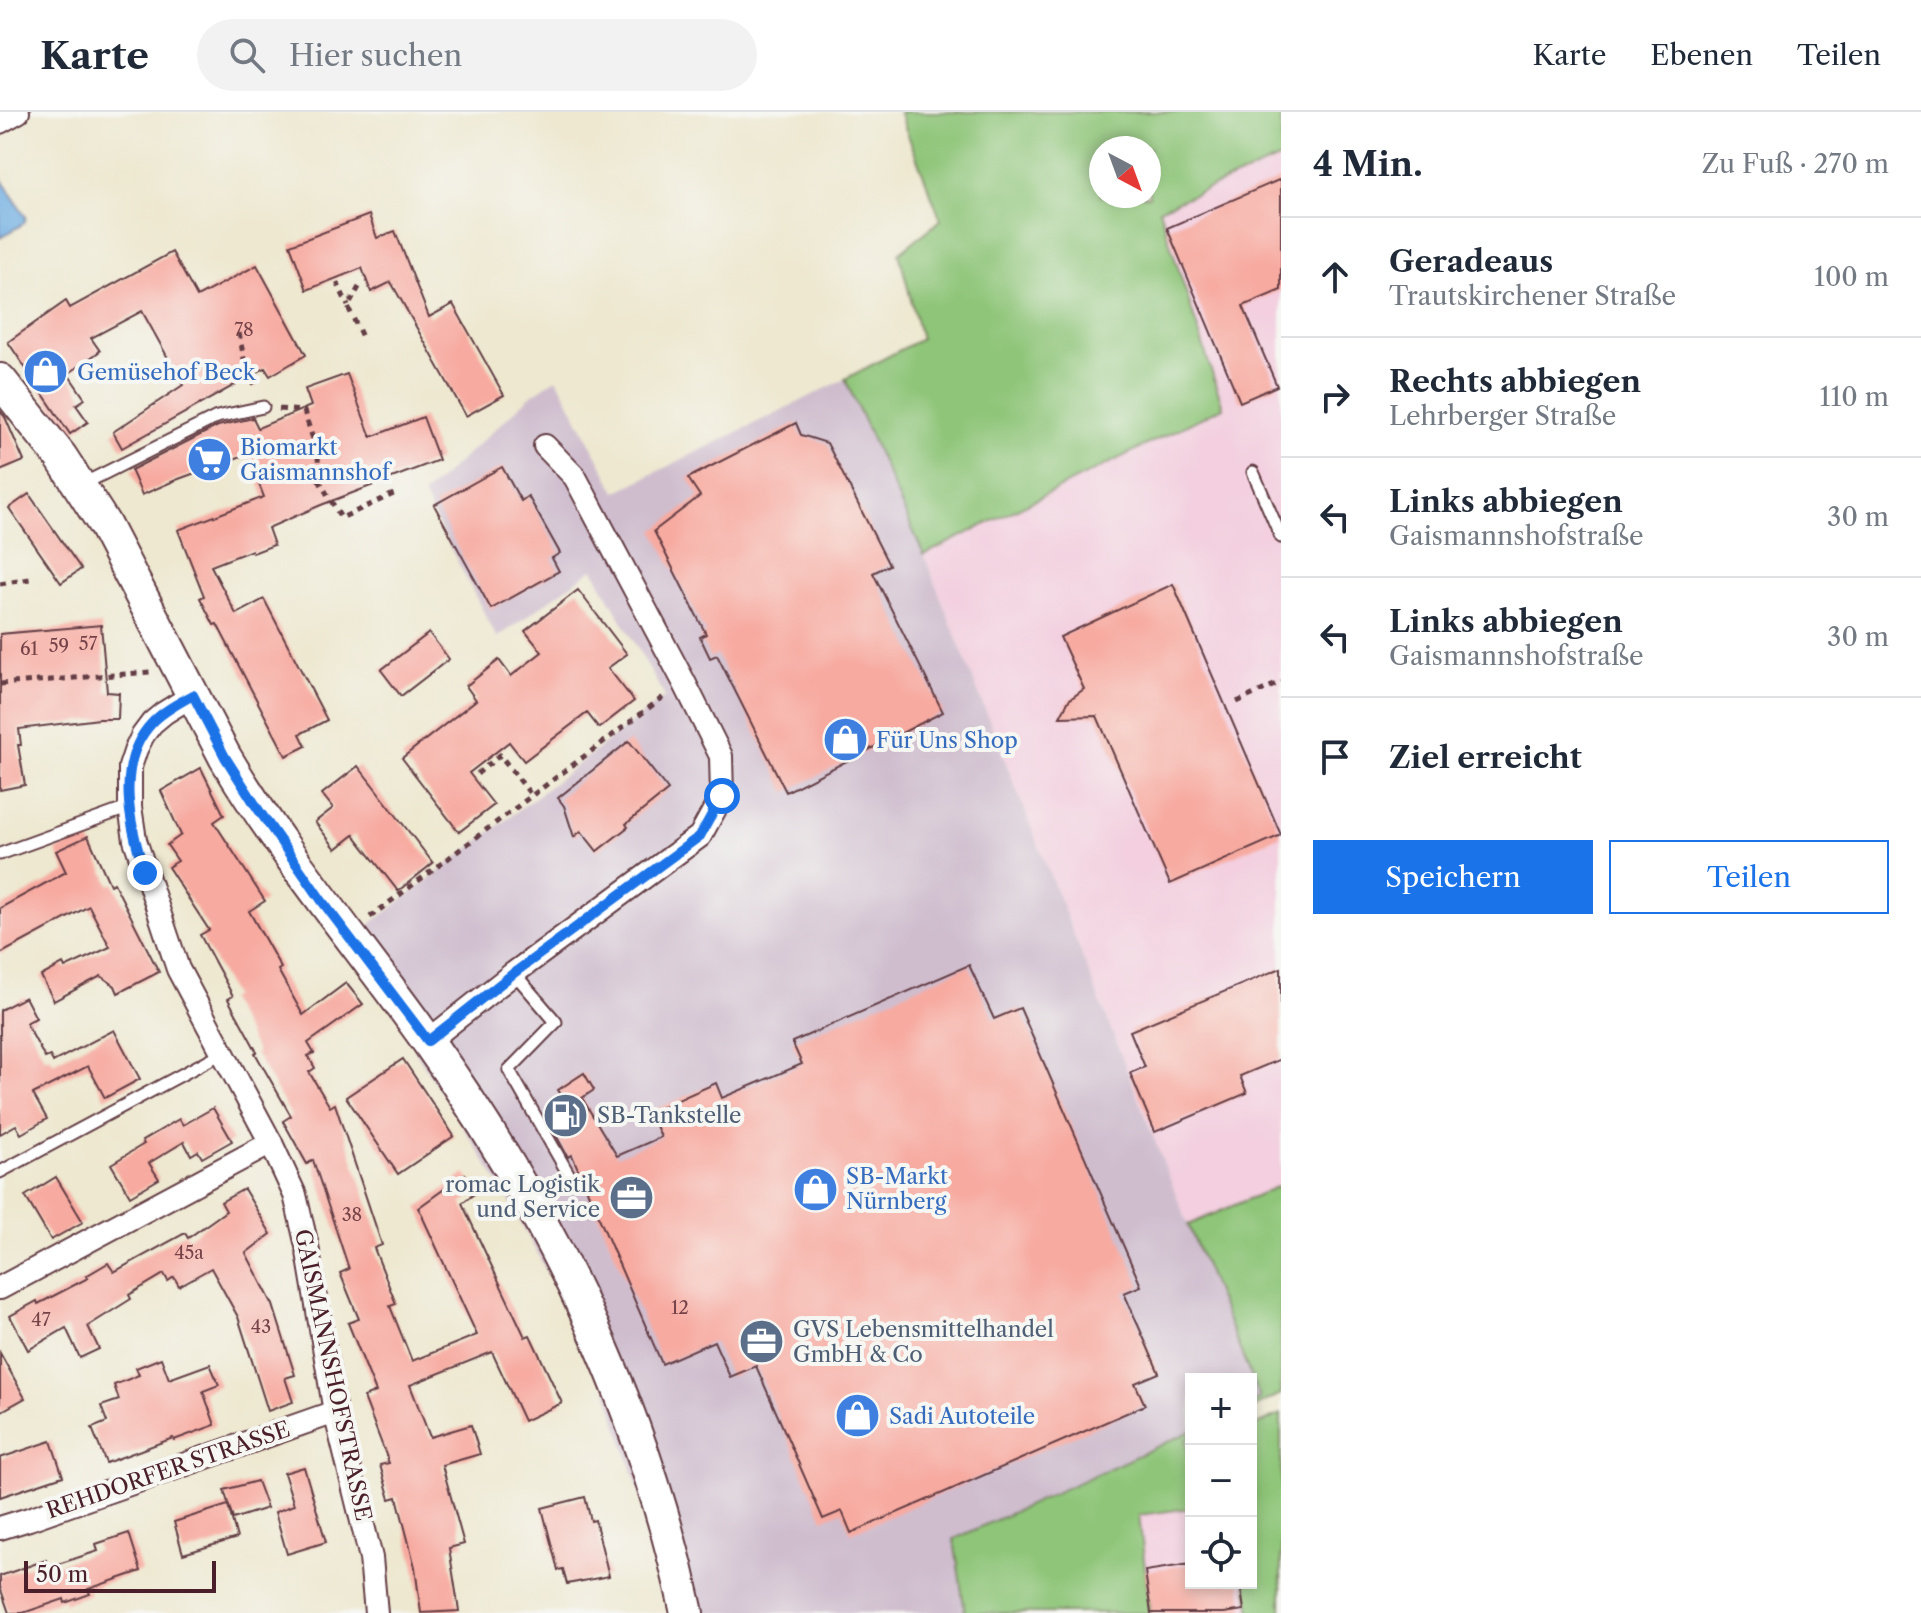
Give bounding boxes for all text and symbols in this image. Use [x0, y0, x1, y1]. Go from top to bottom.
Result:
search box [197, 19, 757, 91]
text: Karte [40, 32, 149, 79]
icon: search [225, 33, 269, 77]
text: Hier suchen [289, 37, 462, 74]
text: Karte [1532, 38, 1606, 72]
text: Ebenen [1650, 38, 1753, 72]
text: Teilen [1797, 38, 1881, 72]
north arrow [1089, 136, 1161, 208]
text: 4 Min. [1313, 143, 1423, 185]
text: Zu Fuß · 270 m [1702, 148, 1889, 180]
text: Geradeaus [1389, 243, 1553, 280]
icon: ahead [1313, 255, 1357, 299]
text: 100 m [1814, 261, 1889, 293]
text: Trautskirchener Straße [1389, 280, 1676, 312]
house number: 78 [234, 319, 254, 341]
shop icon: Gemüsehof Beck [22, 348, 70, 396]
place label: Gemüsehof Beck [77, 359, 257, 386]
text: Rechts abbiegen [1389, 363, 1641, 400]
icon: right [1313, 375, 1357, 419]
text: 110 m [1820, 381, 1889, 413]
text: Lehrberger Straße [1389, 400, 1616, 432]
place label: Biomarkt Gaismannshof [240, 434, 393, 486]
supermarket icon: Biomarkt Gaismannshof [185, 436, 233, 484]
text: Links abbiegen [1389, 483, 1623, 520]
icon: left [1313, 495, 1357, 539]
text: 30 m [1827, 501, 1889, 533]
text: Gaismannshofstraße [1389, 520, 1644, 552]
text: Links abbiegen [1389, 603, 1623, 640]
icon: left [1313, 615, 1357, 659]
text: 30 m [1827, 621, 1889, 653]
house number: 57 [79, 633, 97, 655]
house number: 59 [49, 635, 69, 657]
house number: 61 [20, 638, 38, 660]
text: Gaismannshofstraße [1389, 640, 1644, 672]
shop icon: Für Uns Shop [821, 716, 869, 764]
place label: Für Uns Shop [876, 727, 1018, 754]
icon: arrive [1313, 735, 1357, 779]
text: Ziel erreicht [1389, 739, 1582, 776]
route start [704, 778, 740, 814]
button: Speichern [1313, 840, 1593, 914]
button: Teilen [1609, 840, 1889, 914]
route end [127, 855, 163, 891]
fuel station icon: SB-Tankstelle [542, 1091, 590, 1139]
place label: SB-Tankstelle [597, 1102, 741, 1129]
place label: SB-Markt Nürnberg [846, 1163, 948, 1215]
shop icon: SB-Markt Nürnberg [791, 1165, 839, 1213]
place label: romac Logistik und Service [445, 1171, 601, 1223]
office icon: romac Logistik und Service [607, 1173, 655, 1221]
house number: 38 [342, 1204, 362, 1226]
street label: GAISMANNSHOFSTRASSE [289, 1227, 377, 1523]
house number: 45a [174, 1242, 204, 1264]
house number: 12 [671, 1297, 689, 1319]
house number: 47 [31, 1309, 51, 1331]
house number: 43 [251, 1316, 271, 1338]
place label: GVS Lebensmittelhandel GmbH & Co [793, 1316, 1054, 1368]
office icon: GVS Lebensmittelhandel GmbH & Co [738, 1318, 786, 1366]
map controls [1185, 1373, 1257, 1589]
button: + [1185, 1373, 1257, 1445]
shop icon: Sadi Autoteile [834, 1392, 882, 1440]
place label: Sadi Autoteile [889, 1403, 1035, 1430]
street label: REHDORFER STRASSE [43, 1416, 293, 1524]
button: − [1185, 1445, 1257, 1517]
button: locate [1185, 1517, 1257, 1589]
scale bar [24, 1557, 216, 1593]
text: 50 m [36, 1561, 88, 1588]

